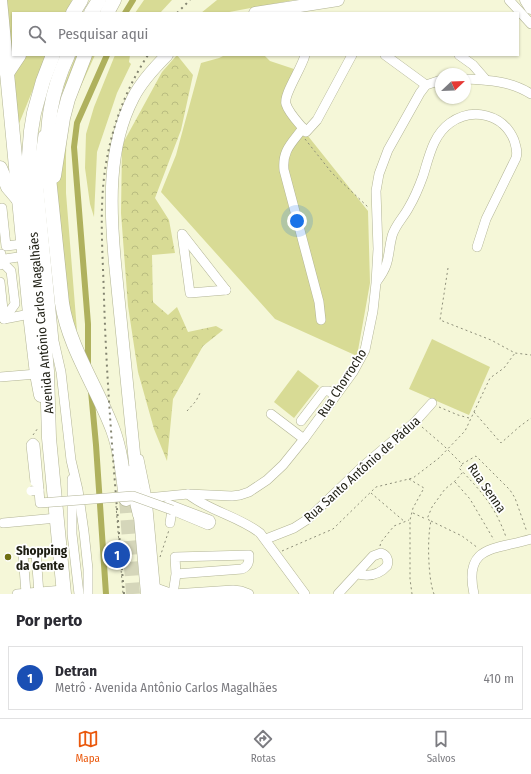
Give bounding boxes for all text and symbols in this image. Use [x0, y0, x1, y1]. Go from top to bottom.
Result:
search box [12, 12, 519, 56]
icon: search [26, 23, 48, 45]
text: Pesquisar aqui [58, 25, 148, 43]
north arrow [435, 68, 471, 104]
your location [287, 211, 307, 231]
street label: Avenida Antônio Carlos Magalhães [26, 231, 56, 415]
street label: Rua Chorrocho [314, 346, 370, 420]
street label: Rua Santo Antônio de Pádua [301, 413, 423, 525]
street label: Rua Senna [465, 461, 509, 515]
pin: 1 [104, 540, 130, 570]
place label: Shopping da Gente [16, 543, 68, 573]
marker: Shopping da Gente [3, 552, 13, 562]
text: Por perto [16, 610, 82, 631]
text: Detran [55, 662, 97, 680]
text: 1 [27, 671, 33, 686]
text: 410 m [484, 671, 514, 686]
text: Metrô · Avenida Antônio Carlos Magalhães [55, 680, 277, 695]
tab: Mapa [75, 728, 100, 765]
tab: Rotas [251, 728, 276, 765]
tab: Salvos [427, 728, 456, 765]

